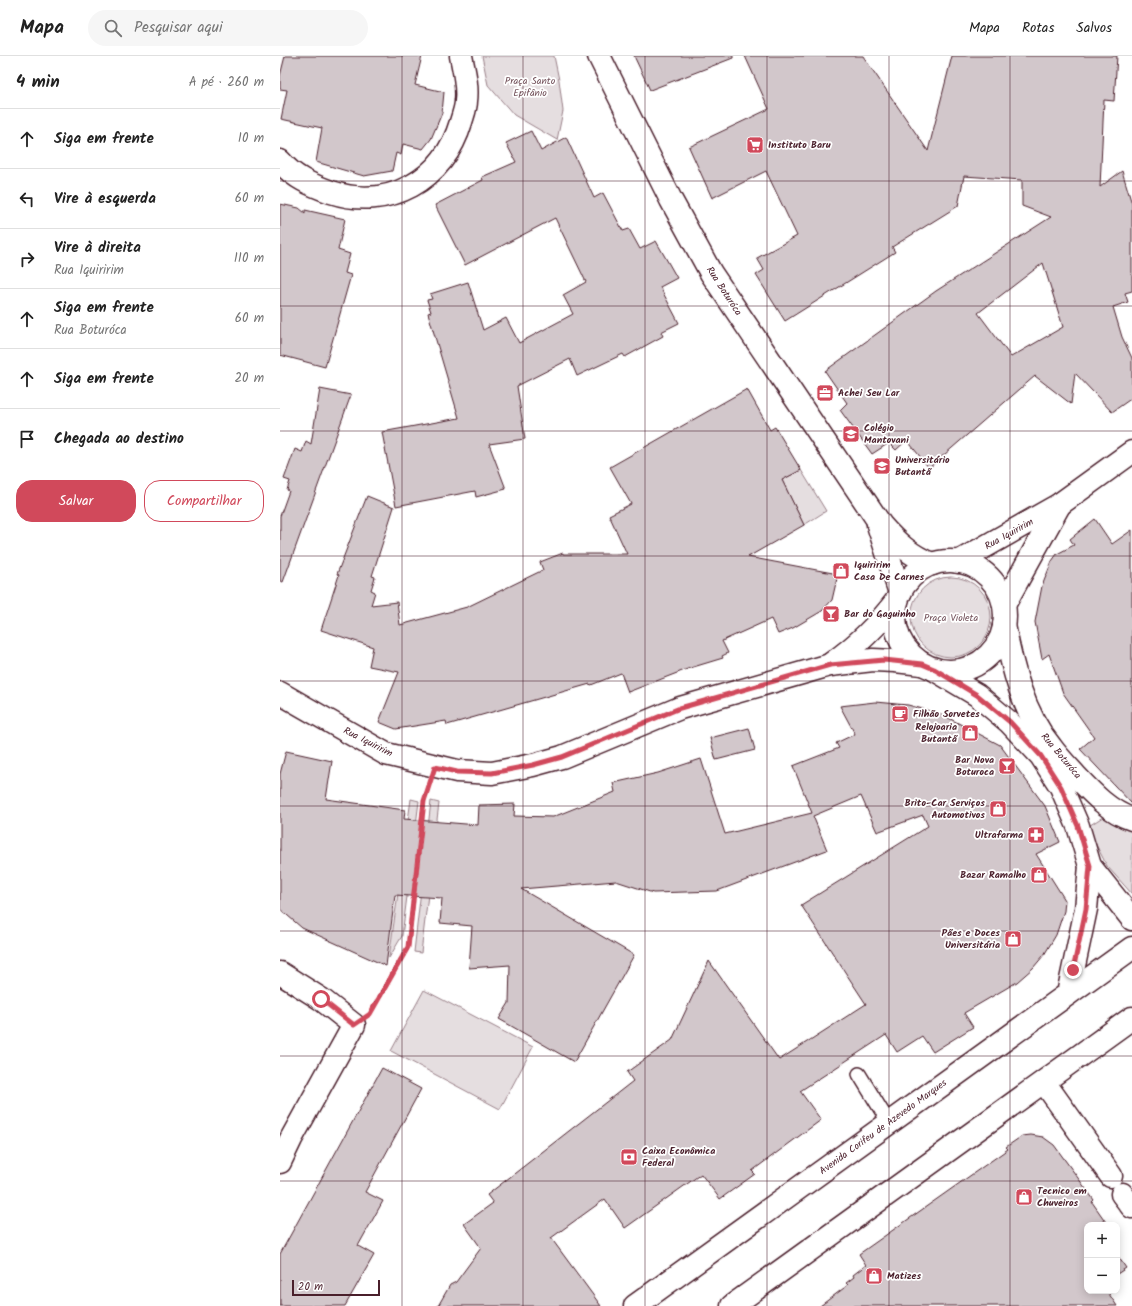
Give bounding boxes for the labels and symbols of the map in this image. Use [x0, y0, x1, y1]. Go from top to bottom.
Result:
park label: Praça Santo Epifânio [505, 73, 556, 101]
supermarket icon: Instituto Baru [745, 135, 765, 155]
place label: Instituto Baru [768, 137, 831, 153]
street label: Rua Boturóca [702, 263, 746, 319]
office icon: Achei Seu Lar [815, 383, 835, 403]
place label: Achei Seu Lar [838, 385, 900, 401]
place label: Colégio Mantovani [864, 420, 909, 448]
school or university icon: Colégio Mantovani [841, 424, 861, 444]
place label: Universitário Butantã [895, 452, 950, 480]
school or university icon: Universitário Butantã [872, 456, 892, 476]
street label: Rua Iquiririm [982, 514, 1036, 554]
place label: Iquiririm Casa De Carnes [854, 557, 925, 585]
shop icon: Iquiririm Casa De Carnes [831, 561, 851, 581]
bar icon: Bar do Gaguinho [821, 604, 841, 624]
place label: Bar do Gaguinho [844, 606, 916, 622]
park label: Praça Violeta [924, 610, 978, 626]
cafe icon: Filhão Sorvetes [890, 704, 910, 724]
place label: Filhão Sorvetes [913, 706, 980, 722]
place label: Relojoaria Butantã [915, 719, 959, 747]
street label: Rua Iquiririm [340, 723, 396, 761]
shop icon: Relojoaria Butantã [960, 723, 980, 743]
street label: Rua Boturóca [1037, 729, 1085, 783]
place label: Bar Nova Boturoca [955, 752, 994, 780]
bar icon: Bar Nova Boturoca [997, 756, 1017, 776]
place label: Brito-Car Serviços Automotivos [904, 795, 985, 823]
shop icon: Brito-Car Serviços Automotivos [988, 799, 1008, 819]
pharmacy icon: Ultrafarma [1026, 825, 1046, 845]
place label: Ultrafarma [975, 827, 1023, 843]
shop icon: Bazar Ramalho [1029, 865, 1049, 885]
place label: Bazar Ramalho [960, 867, 1026, 883]
place label: Pães e Doces Universitária [942, 925, 1000, 953]
shop icon: Pães e Doces Universitária [1003, 929, 1023, 949]
route end [1064, 961, 1082, 979]
route start [312, 990, 330, 1008]
street label: Avenida Corifeu de Azevedo Marques [816, 1075, 951, 1179]
place label: Caixa Econômica Federal [642, 1143, 715, 1171]
bank icon: Caixa Econômica Federal [619, 1147, 639, 1167]
place label: Tecnico em Chuveiros [1037, 1183, 1087, 1211]
shop icon: Tecnico em Chuveiros [1014, 1187, 1034, 1207]
shop icon: Matizes [864, 1266, 884, 1286]
place label: Matizes [887, 1268, 921, 1284]
scale bar [292, 1278, 380, 1297]

